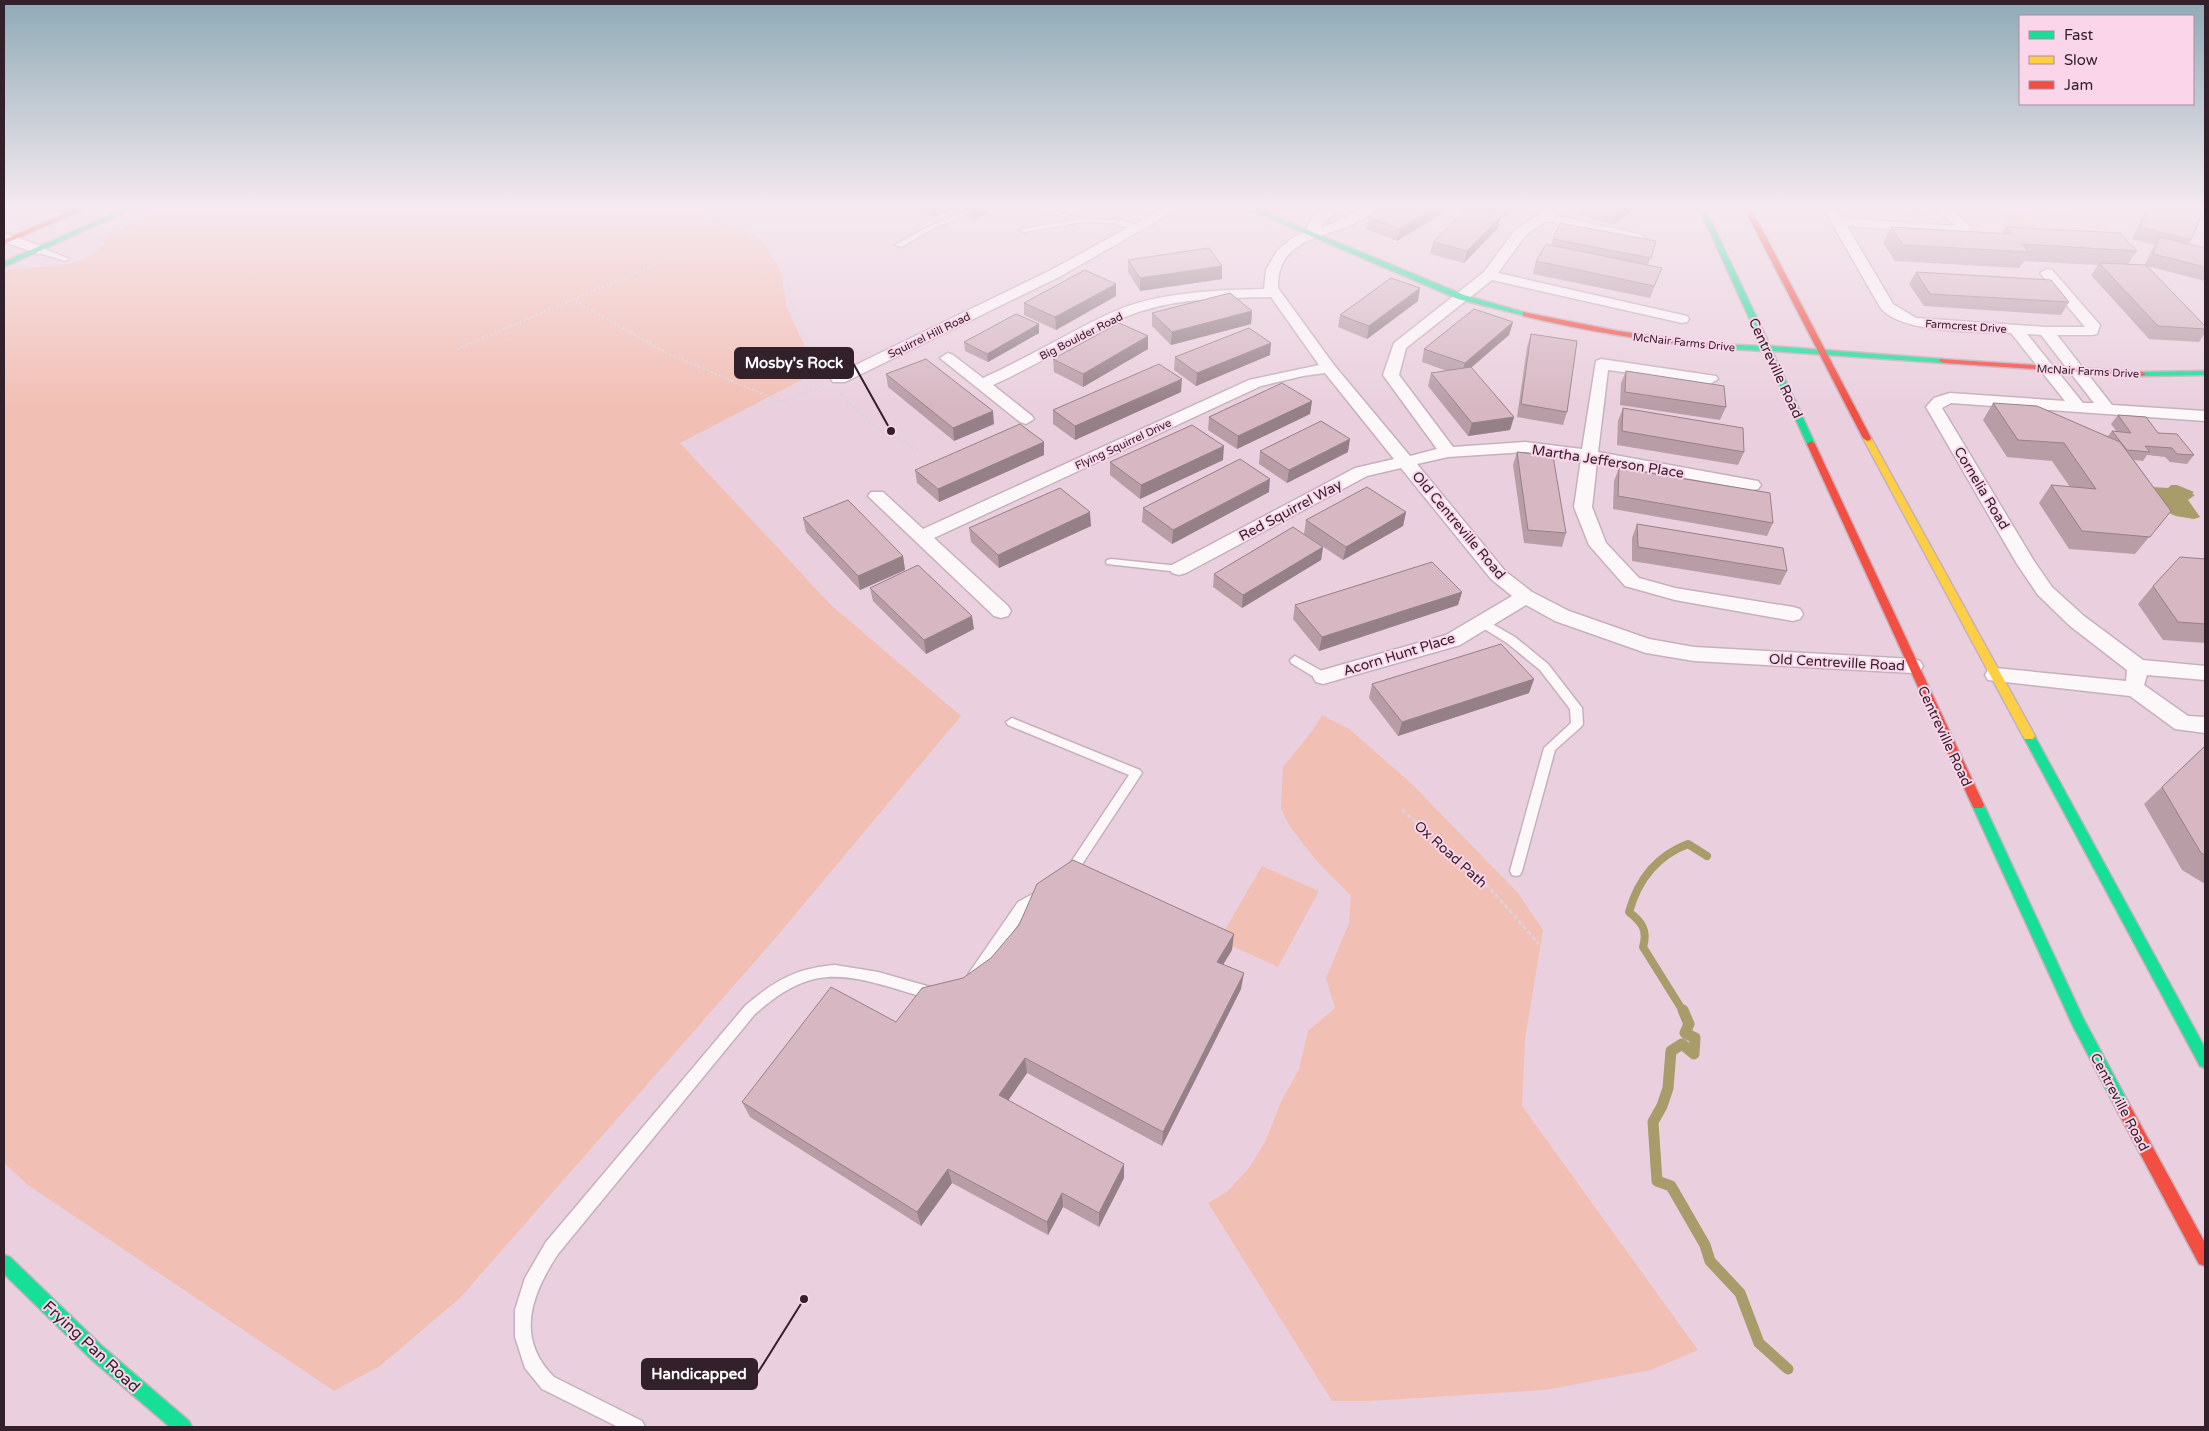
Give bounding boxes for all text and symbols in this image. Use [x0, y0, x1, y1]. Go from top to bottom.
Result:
legend [2019, 15, 2194, 105]
text: Fast [2064, 26, 2094, 44]
text: Slow [2064, 51, 2098, 69]
text: Jam [2064, 76, 2093, 94]
street label: Squirrel Hill Road [886, 310, 973, 361]
street label: Big Boulder Road [1037, 310, 1125, 363]
street label: Centreville Road [1745, 315, 1806, 421]
street label: Farmcrest Drive [1925, 317, 2007, 336]
street label: McNair Farms Drive [1632, 331, 1736, 354]
callout: Mosby's Rock [735, 348, 853, 378]
text: Mosby's Rock [745, 354, 843, 373]
street label: McNair Farms Drive [2036, 362, 2140, 381]
street label: Flying Squirrel Drive [1073, 416, 1173, 472]
street label: Martha Jefferson Place [1531, 441, 1685, 482]
street label: Cornelia Road [1950, 444, 2013, 533]
street label: Old Centreville Road [1408, 468, 1509, 583]
street label: Red Squirrel Way [1236, 476, 1345, 545]
street label: Acorn Hunt Place [1341, 629, 1457, 680]
street label: Old Centreville Road [1769, 650, 1905, 675]
street label: Centreville Road [1914, 683, 1975, 789]
street label: Ox Road Path [1411, 817, 1490, 891]
street label: Centreville Road [2087, 1050, 2153, 1154]
street label: Frying Pan Road [39, 1297, 144, 1397]
callout: Handicapped [642, 1359, 757, 1389]
text: Handicapped [651, 1365, 747, 1384]

